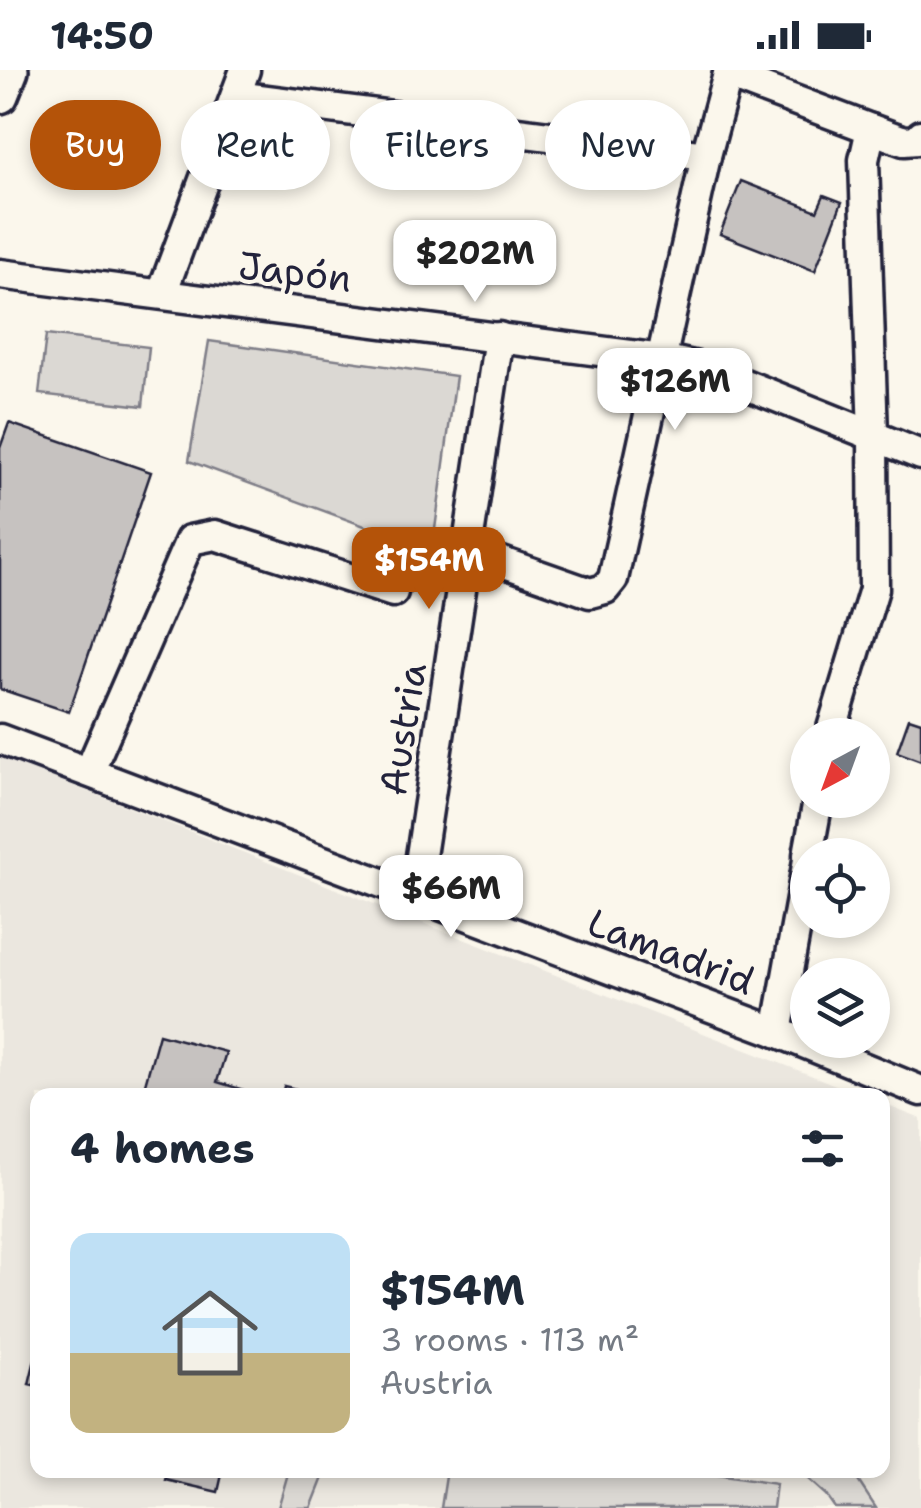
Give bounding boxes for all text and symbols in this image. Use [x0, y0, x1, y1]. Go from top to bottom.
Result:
text: 14:50 [50, 10, 154, 61]
chip: Buy [30, 100, 161, 190]
chip: Rent [181, 100, 330, 190]
chip: Filters [350, 100, 525, 190]
chip: New [545, 100, 691, 190]
pin: $202M [405, 220, 545, 305]
text: $202M [415, 231, 535, 274]
street label: Japón [236, 239, 354, 304]
pin: $126M [605, 348, 745, 433]
text: $126M [619, 359, 731, 402]
pin: $154M [359, 527, 499, 612]
text: $154M [374, 538, 484, 581]
street label: Austria [367, 659, 438, 799]
north arrow [790, 718, 890, 818]
map controls [790, 718, 890, 1058]
button: locate [790, 838, 890, 938]
pin: $66M [392, 855, 510, 940]
text: $66M [401, 866, 501, 909]
street label: Lamadrid [581, 896, 762, 1007]
button: layers [790, 958, 890, 1058]
text: 4 homes [70, 1120, 255, 1176]
icon: filters [795, 1121, 850, 1176]
text: $154M [380, 1262, 525, 1318]
icon: home [150, 1273, 270, 1393]
text: 3 rooms · 113 m² [380, 1318, 639, 1361]
text: Austria [380, 1361, 493, 1404]

